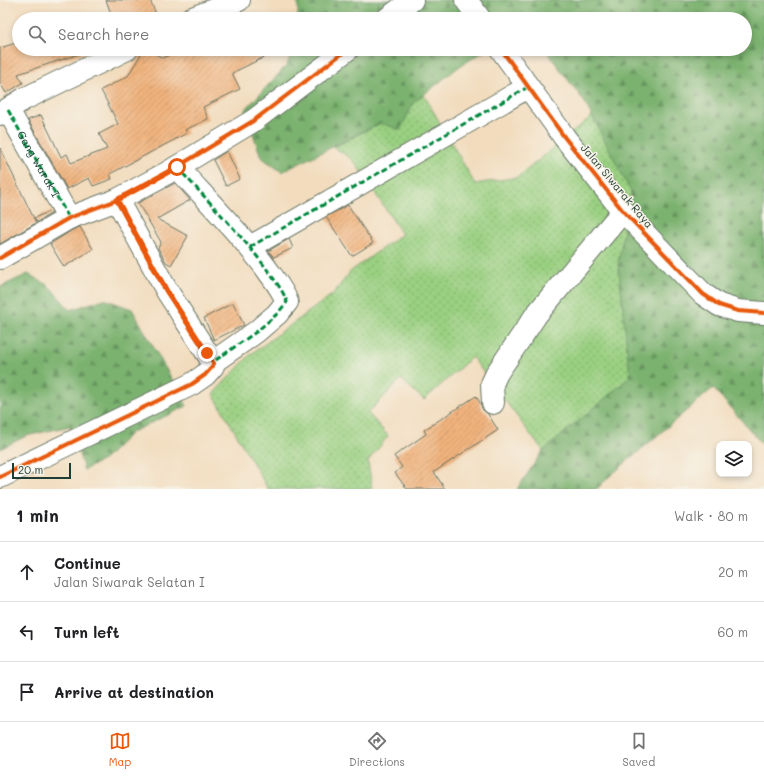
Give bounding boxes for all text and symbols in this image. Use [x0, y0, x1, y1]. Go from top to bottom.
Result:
search box [12, 12, 752, 56]
icon: search [26, 23, 48, 45]
text: Search here [58, 24, 149, 44]
street label: Gang Warak I [14, 128, 64, 200]
street label: Jalan Siwarak Raya [578, 141, 657, 231]
route start [168, 158, 186, 176]
route end [198, 344, 216, 362]
map controls [716, 441, 752, 477]
button: layers [716, 441, 752, 477]
scale bar [12, 461, 71, 480]
text: 20 m [18, 462, 43, 477]
text: 1 min [16, 504, 59, 526]
text: Walk · 80 m [674, 507, 748, 524]
text: Continue [54, 553, 121, 573]
icon: ahead [16, 561, 38, 583]
text: 20 m [718, 563, 748, 580]
text: Jalan Siwarak Selatan I [54, 573, 205, 590]
icon: left [16, 621, 38, 643]
text: Turn left [54, 622, 119, 642]
text: 60 m [718, 623, 748, 640]
icon: arrive [16, 681, 38, 703]
text: Arrive at destination [54, 682, 214, 702]
tab: Map [109, 730, 131, 769]
tab: Directions [349, 730, 405, 769]
tab: Saved [622, 730, 655, 769]

